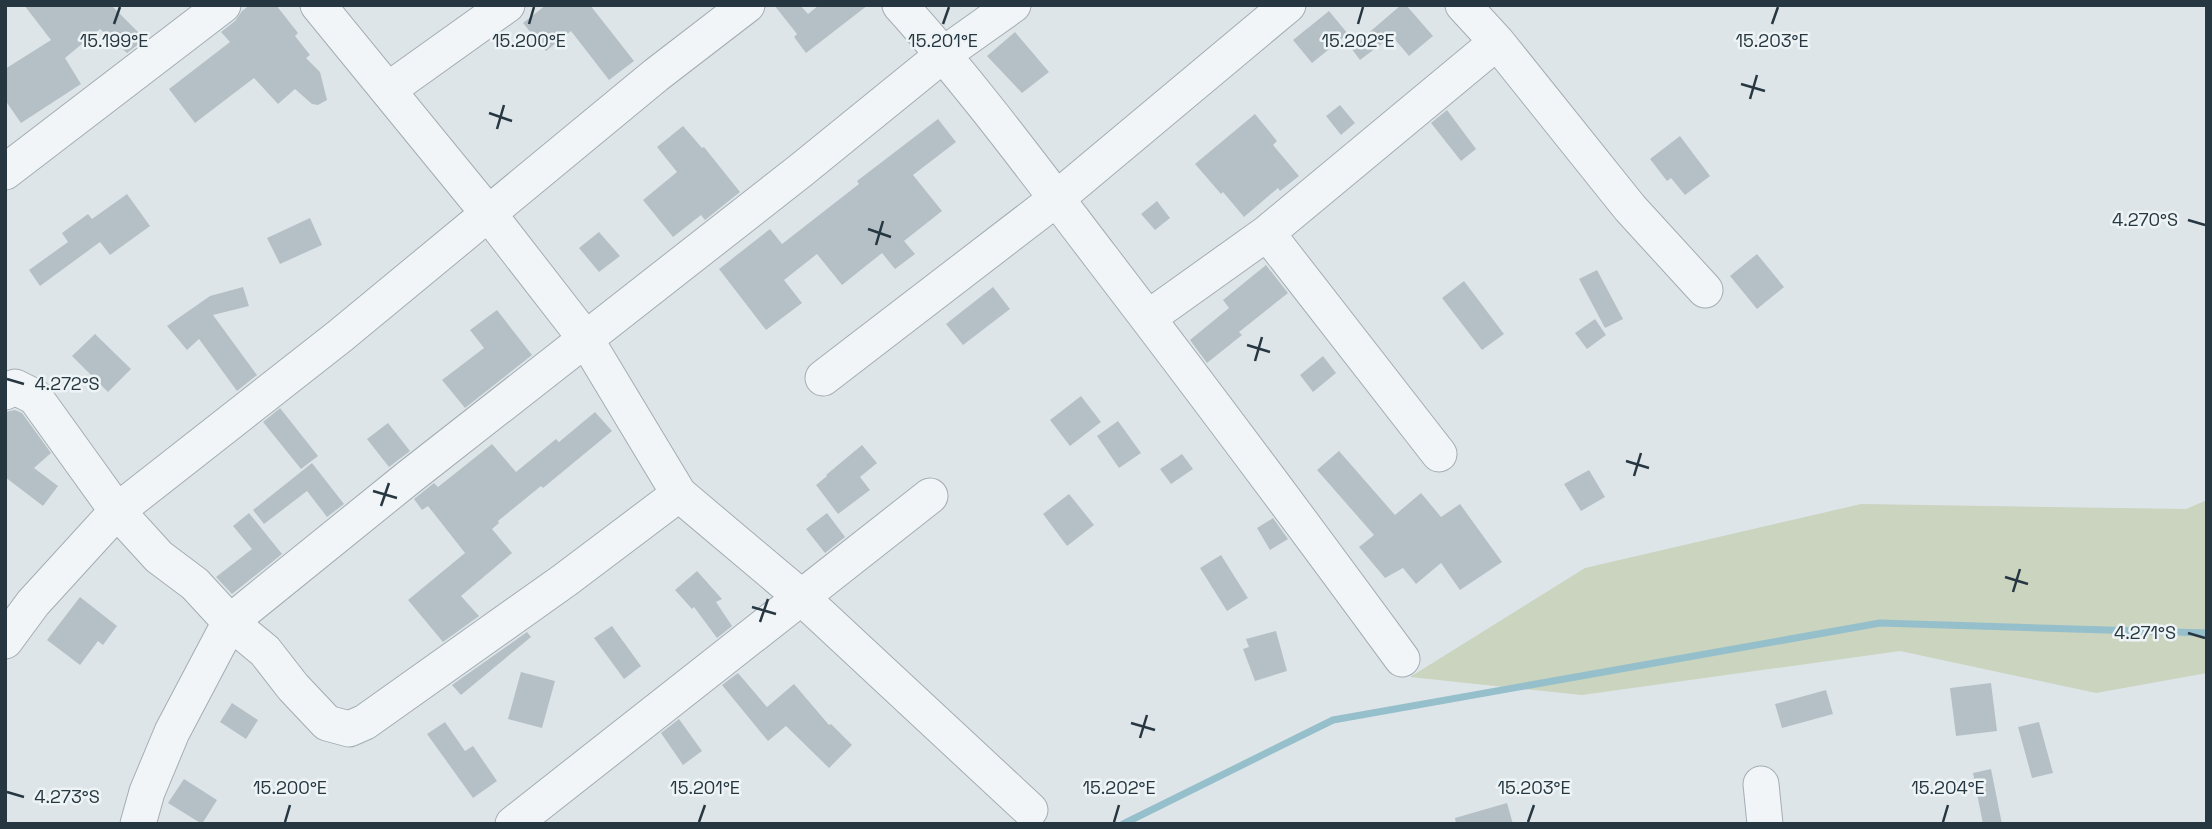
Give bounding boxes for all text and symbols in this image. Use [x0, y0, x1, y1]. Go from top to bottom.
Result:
text: 15.199°E [80, 29, 148, 52]
text: 15.200°E [492, 29, 566, 52]
text: 15.201°E [908, 29, 978, 52]
text: 15.202°E [1321, 29, 1395, 52]
text: 15.203°E [1735, 29, 1809, 52]
text: 4.270°S [2112, 208, 2178, 231]
text: 4.272°S [34, 372, 100, 395]
text: 4.271°S [2114, 621, 2176, 644]
text: 15.200°E [253, 776, 327, 799]
text: 15.201°E [670, 776, 740, 799]
text: 15.202°E [1082, 776, 1156, 799]
text: 15.203°E [1497, 776, 1571, 799]
text: 15.204°E [1911, 776, 1985, 799]
text: 4.273°S [34, 785, 100, 808]

